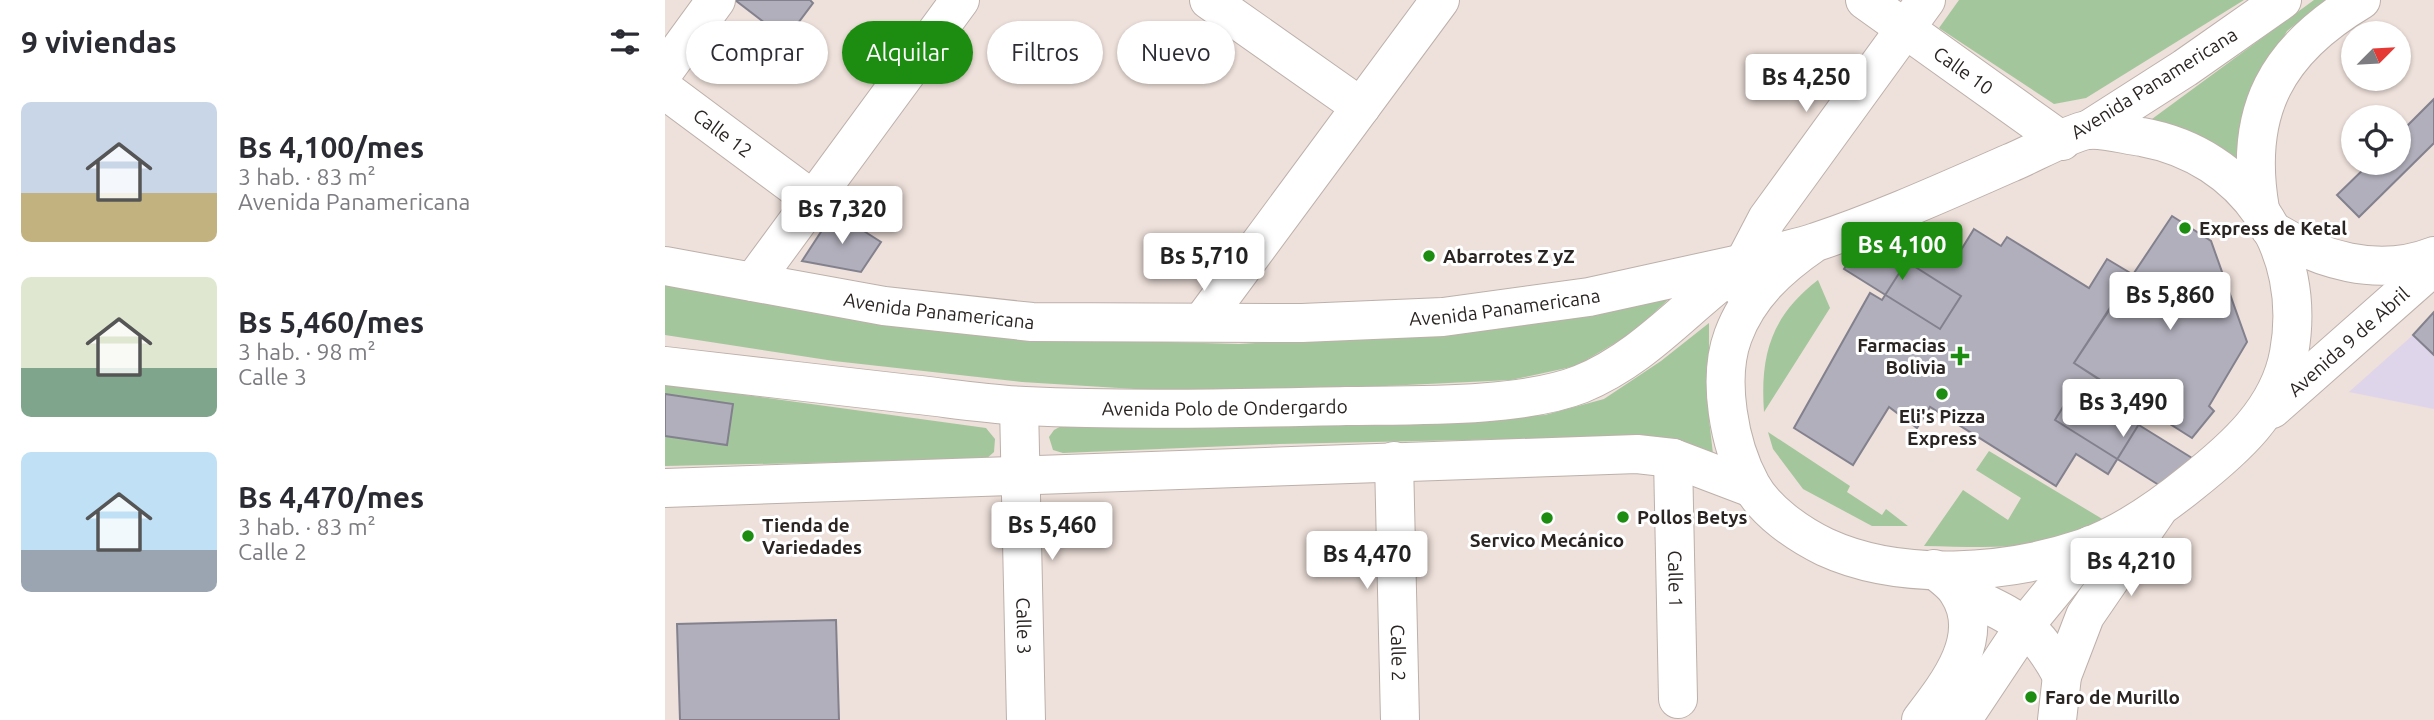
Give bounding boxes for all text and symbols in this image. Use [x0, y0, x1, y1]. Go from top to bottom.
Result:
chip: Comprar [686, 21, 828, 84]
chip: Alquilar [842, 21, 973, 84]
chip: Filtros [987, 21, 1103, 84]
chip: Nuevo [1117, 21, 1235, 84]
north arrow [2341, 21, 2411, 91]
map controls [2341, 21, 2411, 175]
icon: filters [606, 23, 644, 61]
street label: Avenida Panamericana [2067, 23, 2241, 143]
text: 9 viviendas [21, 25, 177, 59]
street label: Calle 10 [1929, 42, 1997, 99]
pin: Bs 4,250 [1734, 54, 1878, 114]
text: Bs 4,250 [1761, 64, 1851, 89]
street label: Calle 12 [689, 104, 757, 162]
button: locate [2341, 105, 2411, 175]
icon: home [77, 130, 161, 214]
text: Bs 4,100/mes [238, 130, 424, 164]
text: 3 hab. · 83 m² [238, 164, 376, 189]
pin: Bs 7,320 [770, 187, 914, 246]
text: Avenida Panamericana [238, 189, 470, 214]
text: Bs 7,320 [797, 196, 887, 221]
place label: Express de Ketal [2199, 217, 2347, 239]
marker: Express de Ketal [2177, 220, 2193, 236]
pin: Bs 4,100 [1830, 222, 1974, 282]
text: Bs 4,100 [1857, 232, 1947, 257]
pin: Bs 5,710 [1132, 233, 1276, 293]
text: Bs 5,710 [1159, 243, 1249, 268]
place label: Abarrotes Z yZ [1443, 245, 1575, 267]
marker: Abarrotes Z yZ [1421, 248, 1437, 264]
pin: Bs 5,860 [2098, 272, 2242, 332]
text: Bs 5,860 [2125, 282, 2215, 307]
street label: Avenida 9 de Abril [2283, 282, 2413, 401]
street label: Avenida Panamericana [1409, 284, 1602, 329]
street label: Avenida Panamericana [842, 288, 1036, 333]
icon: home [77, 305, 161, 389]
text: Bs 5,460/mes [238, 305, 424, 339]
place label: Farmacias Bolivia [1857, 334, 1946, 378]
text: 3 hab. · 98 m² [238, 339, 376, 364]
marker: Farmacias Bolivia [1952, 348, 1968, 364]
text: Calle 3 [238, 364, 307, 389]
pin: Bs 3,490 [2051, 380, 2195, 439]
marker: Eli's Pizza Express [1934, 386, 1950, 402]
text: Bs 3,490 [2078, 389, 2168, 414]
street label: Avenida Polo de Ondergardo [1102, 395, 1348, 420]
place label: Eli's Pizza Express [1899, 405, 1985, 449]
icon: home [77, 480, 161, 564]
text: Bs 4,470/mes [238, 480, 424, 514]
pin: Bs 5,460 [980, 503, 1124, 562]
place label: Pollos Betys [1637, 506, 1748, 528]
marker: Pollos Betys [1615, 509, 1631, 525]
marker: Servico Mecánico [1539, 510, 1555, 526]
text: Bs 5,460 [1007, 512, 1097, 537]
text: 3 hab. · 83 m² [238, 514, 376, 539]
place label: Tienda de Variedades [762, 514, 862, 558]
marker: Tienda de Variedades [740, 528, 756, 544]
place label: Servico Mecánico [1470, 529, 1624, 551]
pin: Bs 4,470 [1295, 532, 1439, 591]
pin: Bs 4,210 [2059, 538, 2203, 598]
text: Calle 2 [238, 539, 307, 564]
text: Bs 4,470 [1322, 541, 1412, 566]
text: Bs 4,210 [2086, 548, 2176, 573]
street label: Calle 1 [1664, 550, 1687, 608]
street label: Calle 3 [1012, 597, 1036, 655]
street label: Calle 2 [1387, 624, 1410, 682]
place label: Faro de Murillo [2045, 686, 2180, 708]
marker: Faro de Murillo [2023, 689, 2039, 705]

